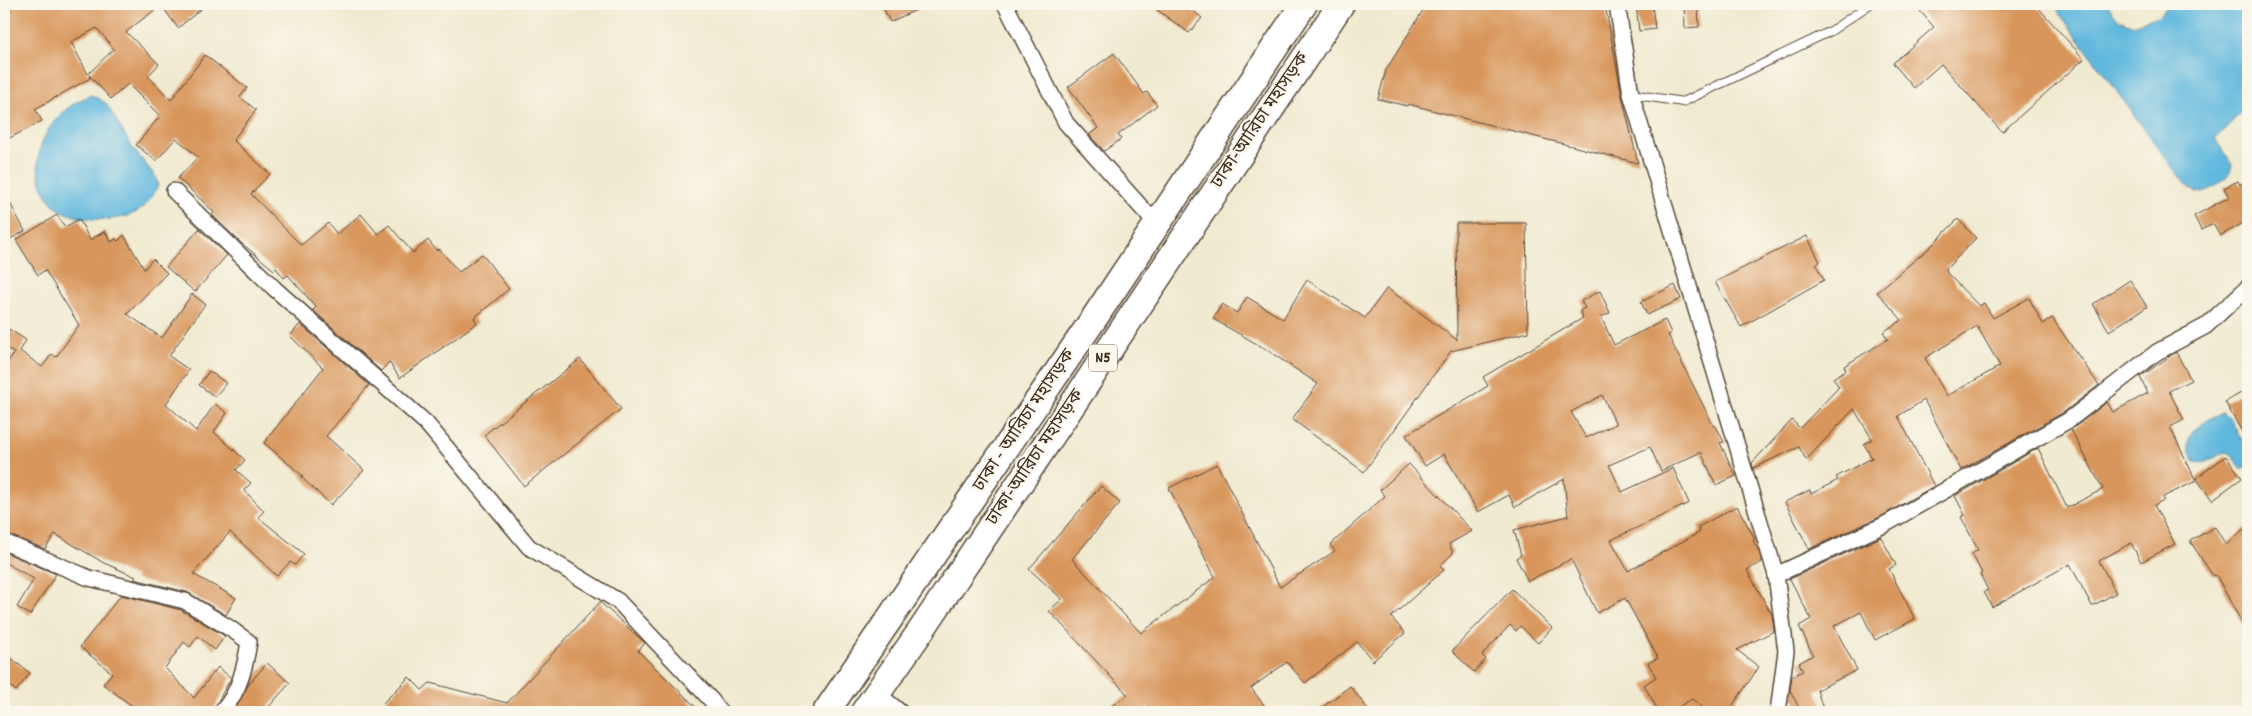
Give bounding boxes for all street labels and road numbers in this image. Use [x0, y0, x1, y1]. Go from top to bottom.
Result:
street label: ঢাকা-আরিচা মহাসড়ক [1206, 48, 1316, 195]
street label: ঢাকা - আরিচা মহাসড়ক [967, 344, 1082, 498]
road number: N5 [1089, 344, 1117, 372]
street label: ঢাকা-আরিচা মহাসড়ক [981, 385, 1091, 532]

